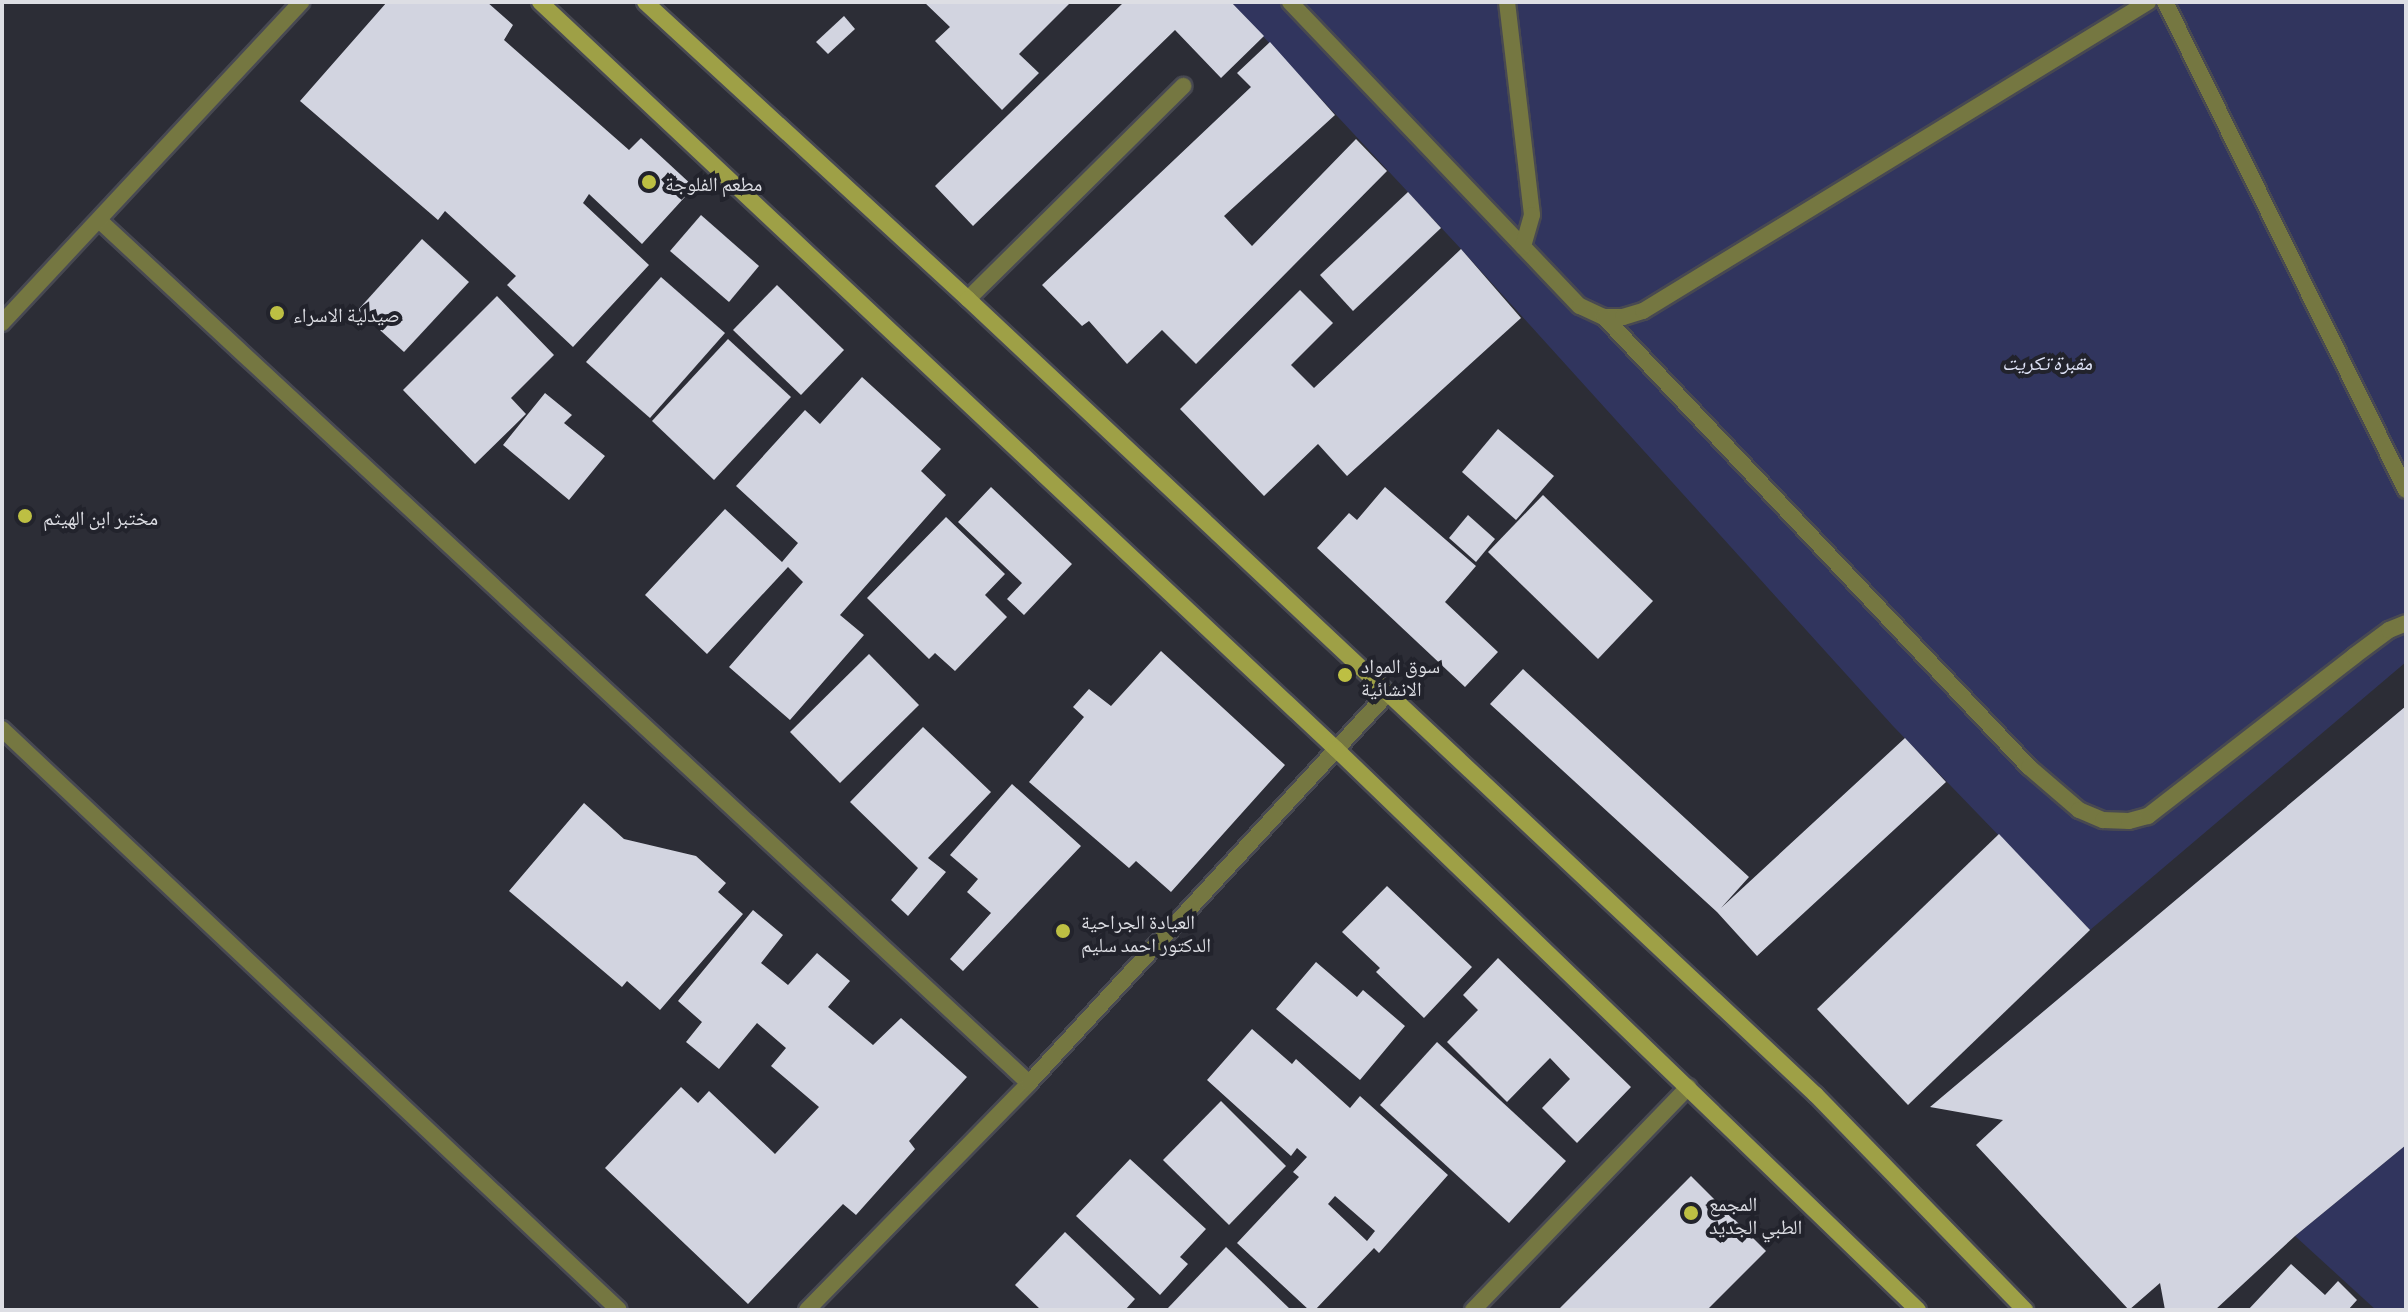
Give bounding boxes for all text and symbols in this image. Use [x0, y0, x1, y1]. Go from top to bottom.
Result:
place label: مطعم الفلوجة [665, 170, 762, 194]
marker: مطعم الفلوجة [640, 173, 658, 191]
place label: صيدلية الاسراء [293, 301, 400, 325]
marker: صيدلية الاسراء [268, 304, 286, 322]
park label: مقبرة تكريت [2002, 349, 2092, 373]
place label: مختبر ابن الهيثم [43, 504, 158, 528]
marker: مختبر ابن الهيثم [14, 505, 36, 527]
place label: سوق المواد الانشائية [1361, 652, 1440, 699]
marker: سوق المواد الانشائية [1336, 666, 1354, 684]
place label: العيادة الجراحية الدكتور احمد سليم [1081, 908, 1211, 955]
marker: العيادة الجراحية الدكتور احمد سليم [1052, 920, 1074, 942]
place label: المجمع الطبي الجديد [1709, 1190, 1802, 1237]
marker: المجمع الطبي الجديد [1680, 1202, 1702, 1224]

